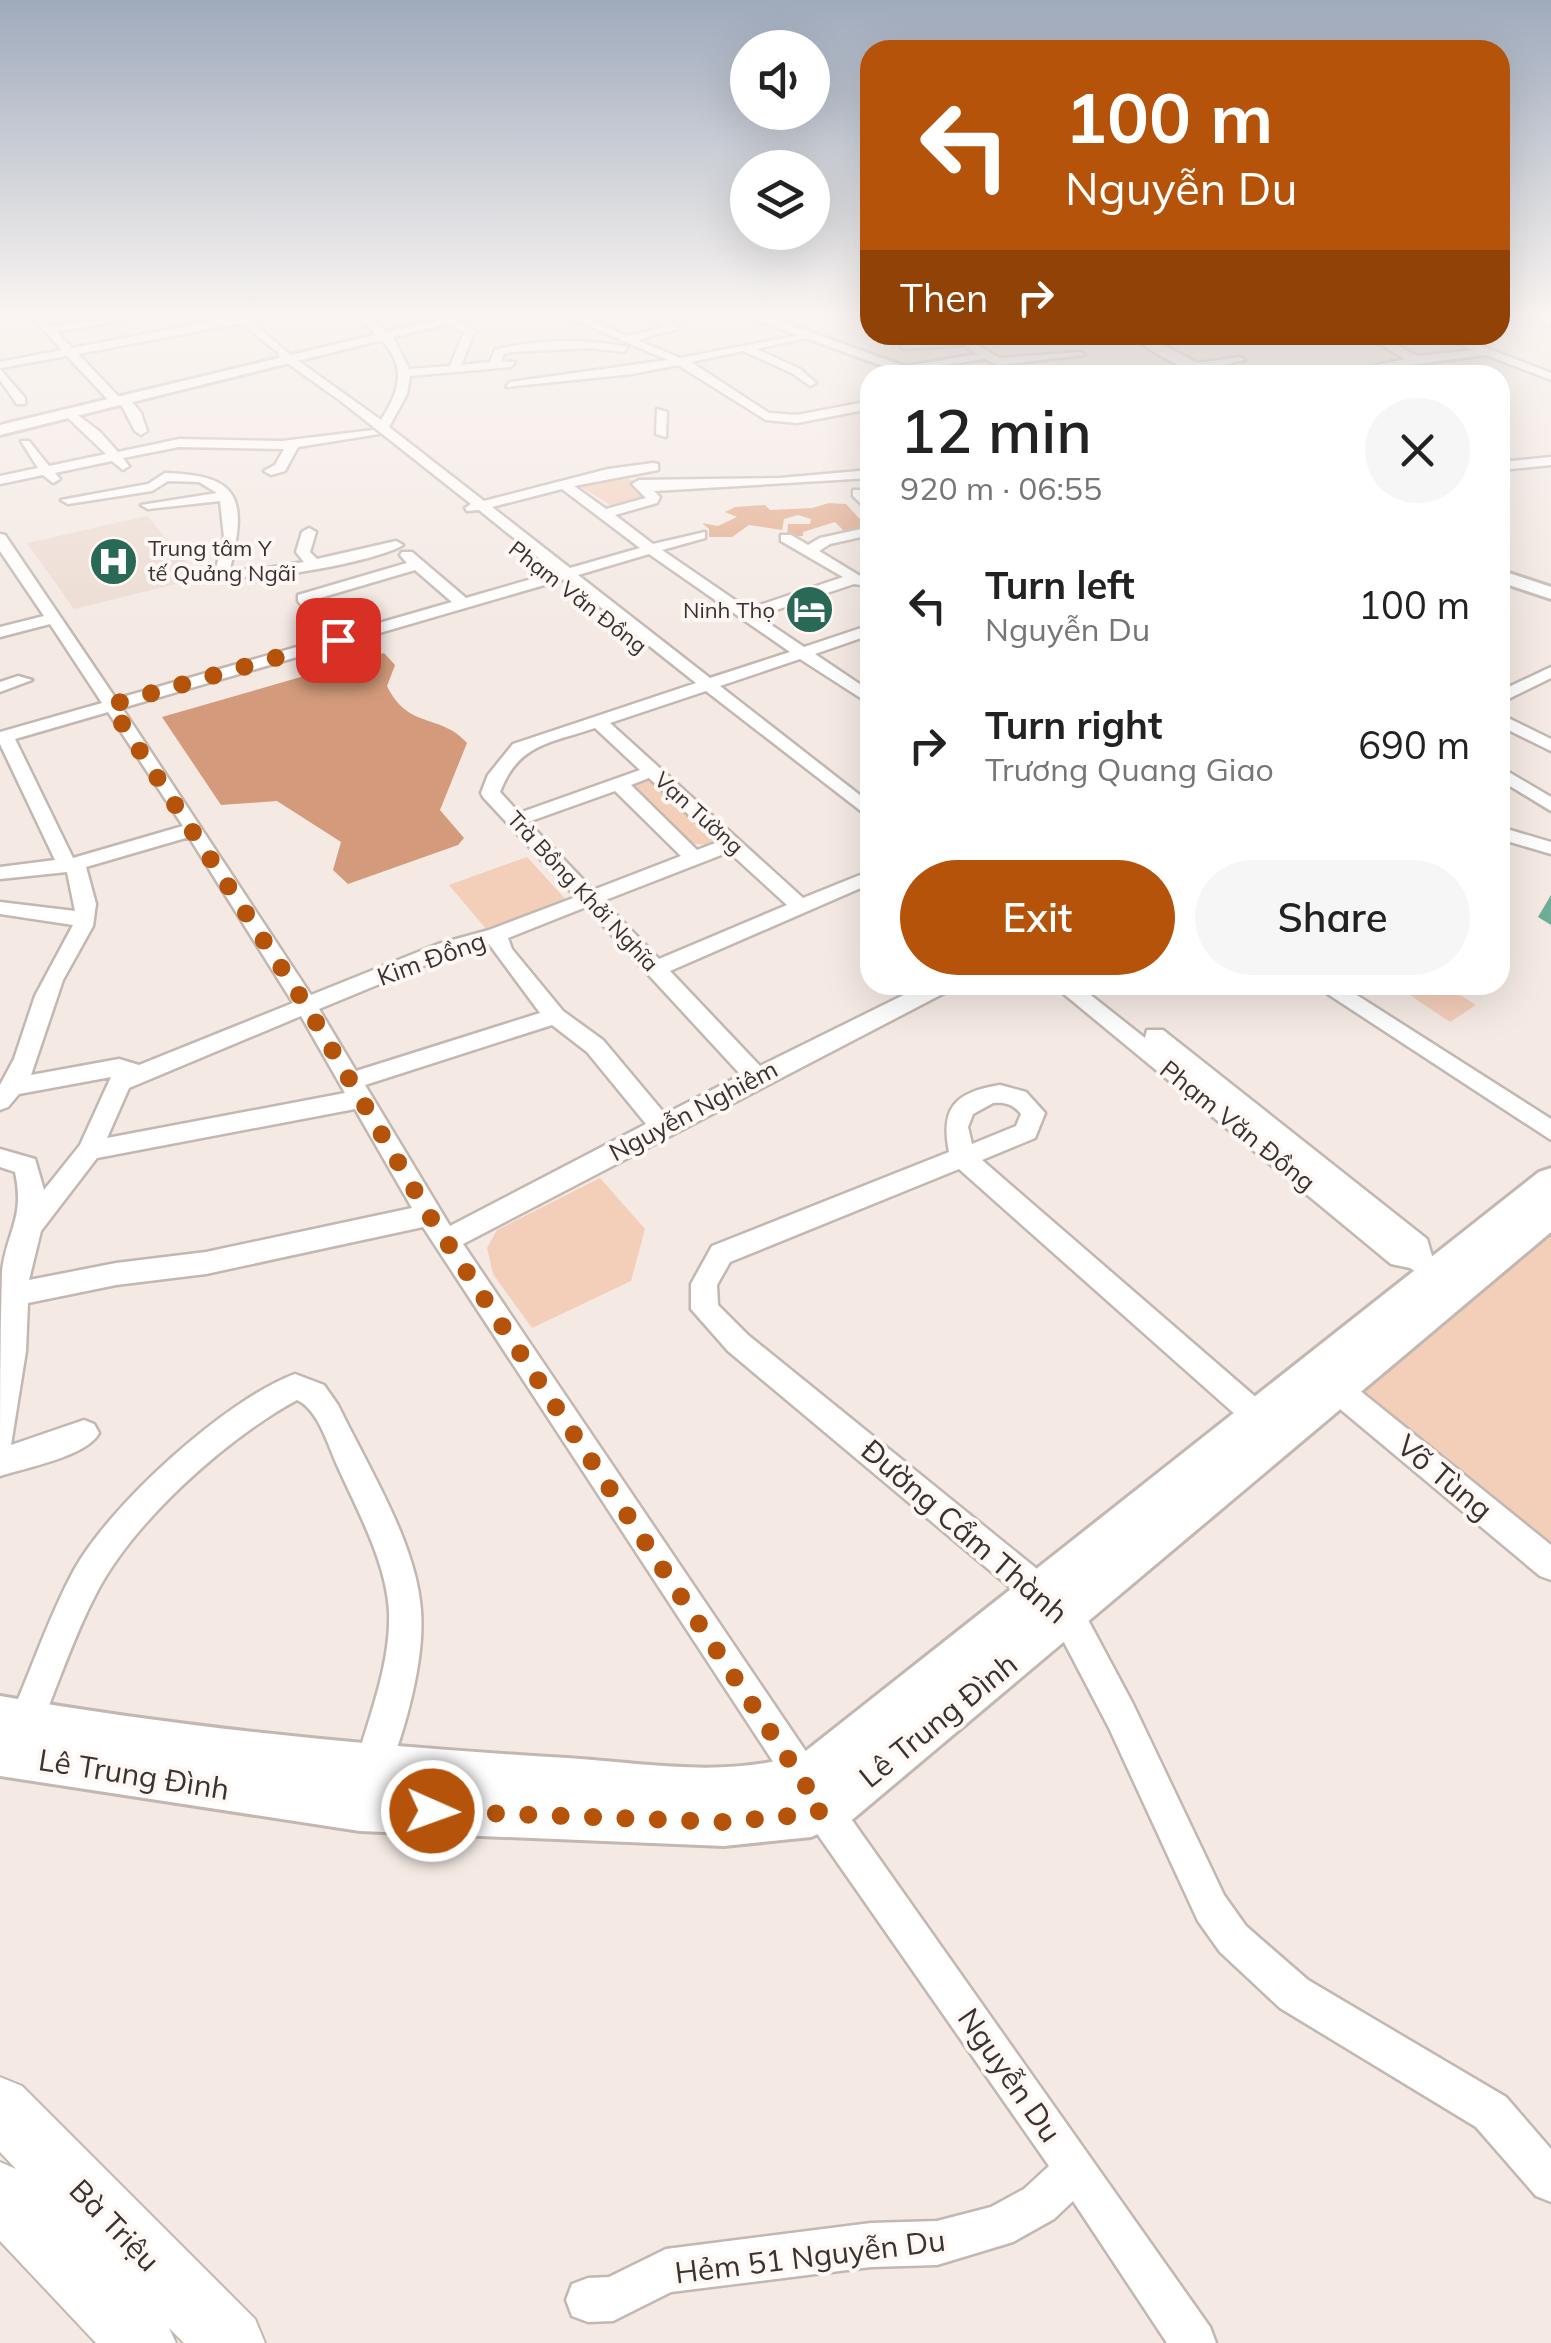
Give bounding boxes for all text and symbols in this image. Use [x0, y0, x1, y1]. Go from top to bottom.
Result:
map controls [730, 30, 830, 250]
button: sound [730, 30, 830, 130]
text: 100 m [1065, 73, 1273, 161]
icon: left [900, 80, 1030, 210]
button: layers [730, 150, 830, 250]
text: Nguyễn Du [1065, 160, 1297, 216]
icon: right [1008, 270, 1063, 325]
text: Then [900, 274, 988, 322]
text: 12 min [900, 393, 1092, 468]
button: close [1365, 398, 1470, 503]
text: 920 m · 06:55 [900, 468, 1102, 508]
place label: Trung tâm Y tế Quảng Ngãi [148, 534, 296, 587]
street label: Phạm Văn Đồng [503, 534, 653, 660]
hospital icon: Trung tâm Y tế Quảng Ngãi [87, 535, 139, 587]
text: Turn left [985, 561, 1135, 609]
icon: left [900, 578, 955, 633]
text: 100 m [1358, 581, 1470, 629]
hotel icon: Ninh Thọ [784, 584, 836, 636]
place label: Ninh Thọ [683, 596, 775, 624]
pin [296, 598, 381, 683]
text: Nguyễn Du [985, 609, 1150, 649]
icon: arrive [311, 613, 366, 668]
text: Turn right [985, 701, 1162, 749]
icon: right [900, 718, 955, 773]
text: 690 m [1358, 721, 1470, 769]
text: Trương Quang Giao [985, 749, 1274, 789]
street label: Vạn Tường [649, 766, 749, 860]
street label: Trà Bồng Khởi Nghĩa [501, 805, 665, 977]
button: Exit [900, 860, 1175, 975]
button: Share [1195, 860, 1470, 975]
street label: Kim Đồng [373, 924, 489, 992]
street label: Nguyễn Nghiêm [604, 1053, 782, 1167]
street label: Phạm Văn Đồng [1154, 1053, 1322, 1197]
street label: Võ Tùng [1389, 1426, 1501, 1528]
street label: Đường Cẩm Thành [854, 1431, 1076, 1631]
street label: Lê Trung Đình [851, 1645, 1025, 1795]
street label: Lê Trung Đình [36, 1740, 232, 1808]
position arrow [380, 1759, 484, 1863]
street label: Nguyễn Du [950, 2001, 1070, 2149]
street label: Bà Triệu [62, 2171, 168, 2279]
street label: Hẻm 51 Nguyễn Du [673, 2221, 947, 2291]

